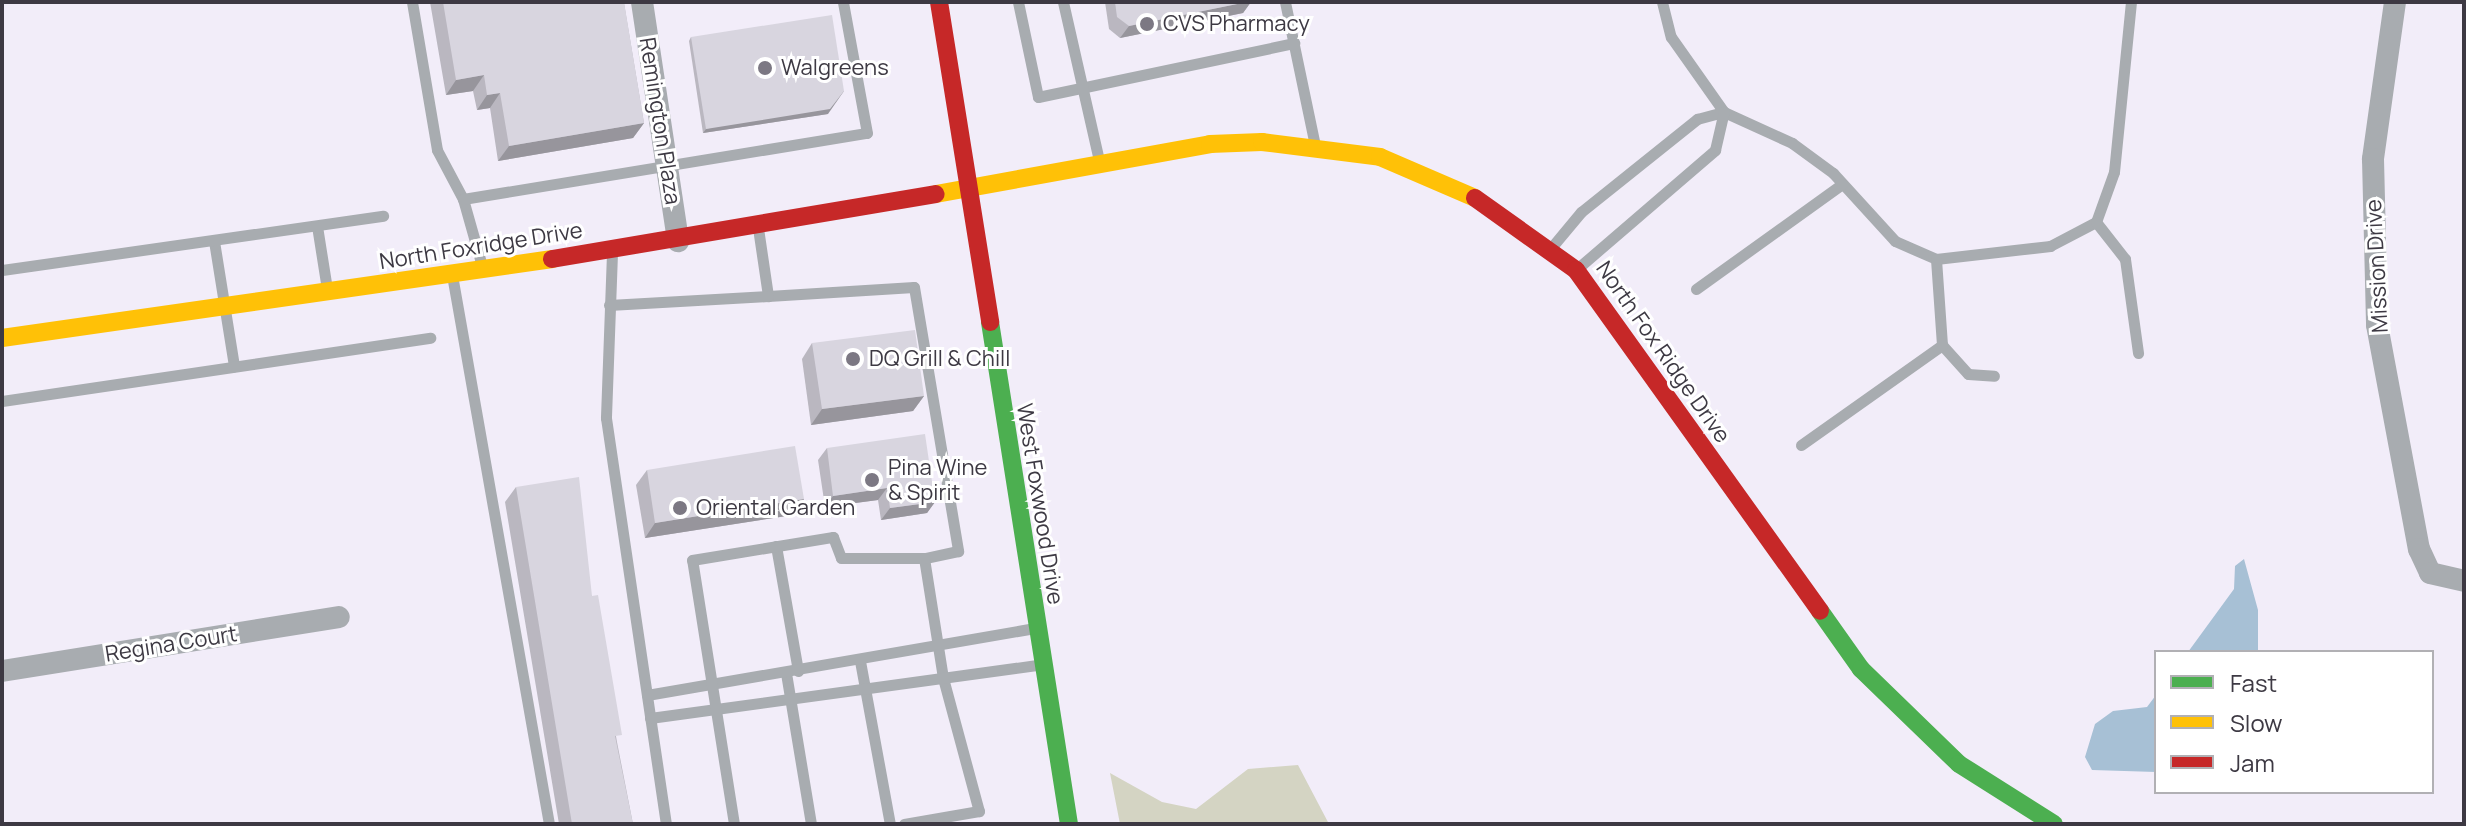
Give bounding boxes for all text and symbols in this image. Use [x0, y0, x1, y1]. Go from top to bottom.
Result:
place label: CVS Pharmacy [1163, 11, 1310, 37]
marker: CVS Pharmacy [1138, 15, 1156, 33]
street label: Remington Plaza [634, 35, 686, 207]
place label: Walgreens [781, 55, 889, 81]
marker: Walgreens [756, 59, 774, 77]
street label: Mission Drive [2360, 199, 2394, 333]
street label: North Foxridge Drive [378, 217, 584, 275]
street label: North Fox Ridge Drive [1590, 256, 1736, 448]
place label: DQ Grill & Chill [869, 346, 1010, 372]
marker: DQ Grill & Chill [844, 350, 862, 368]
street label: West Foxwood Drive [1011, 402, 1069, 606]
place label: Pina Wine & Spirit [888, 454, 987, 506]
marker: Pina Wine & Spirit [863, 471, 881, 489]
place label: Oriental Garden [696, 495, 855, 521]
marker: Oriental Garden [671, 499, 689, 517]
street label: Regina Court [103, 621, 239, 667]
legend [2154, 650, 2434, 794]
text: Fast [2230, 666, 2277, 699]
text: Slow [2230, 706, 2283, 739]
text: Jam [2230, 746, 2275, 779]

